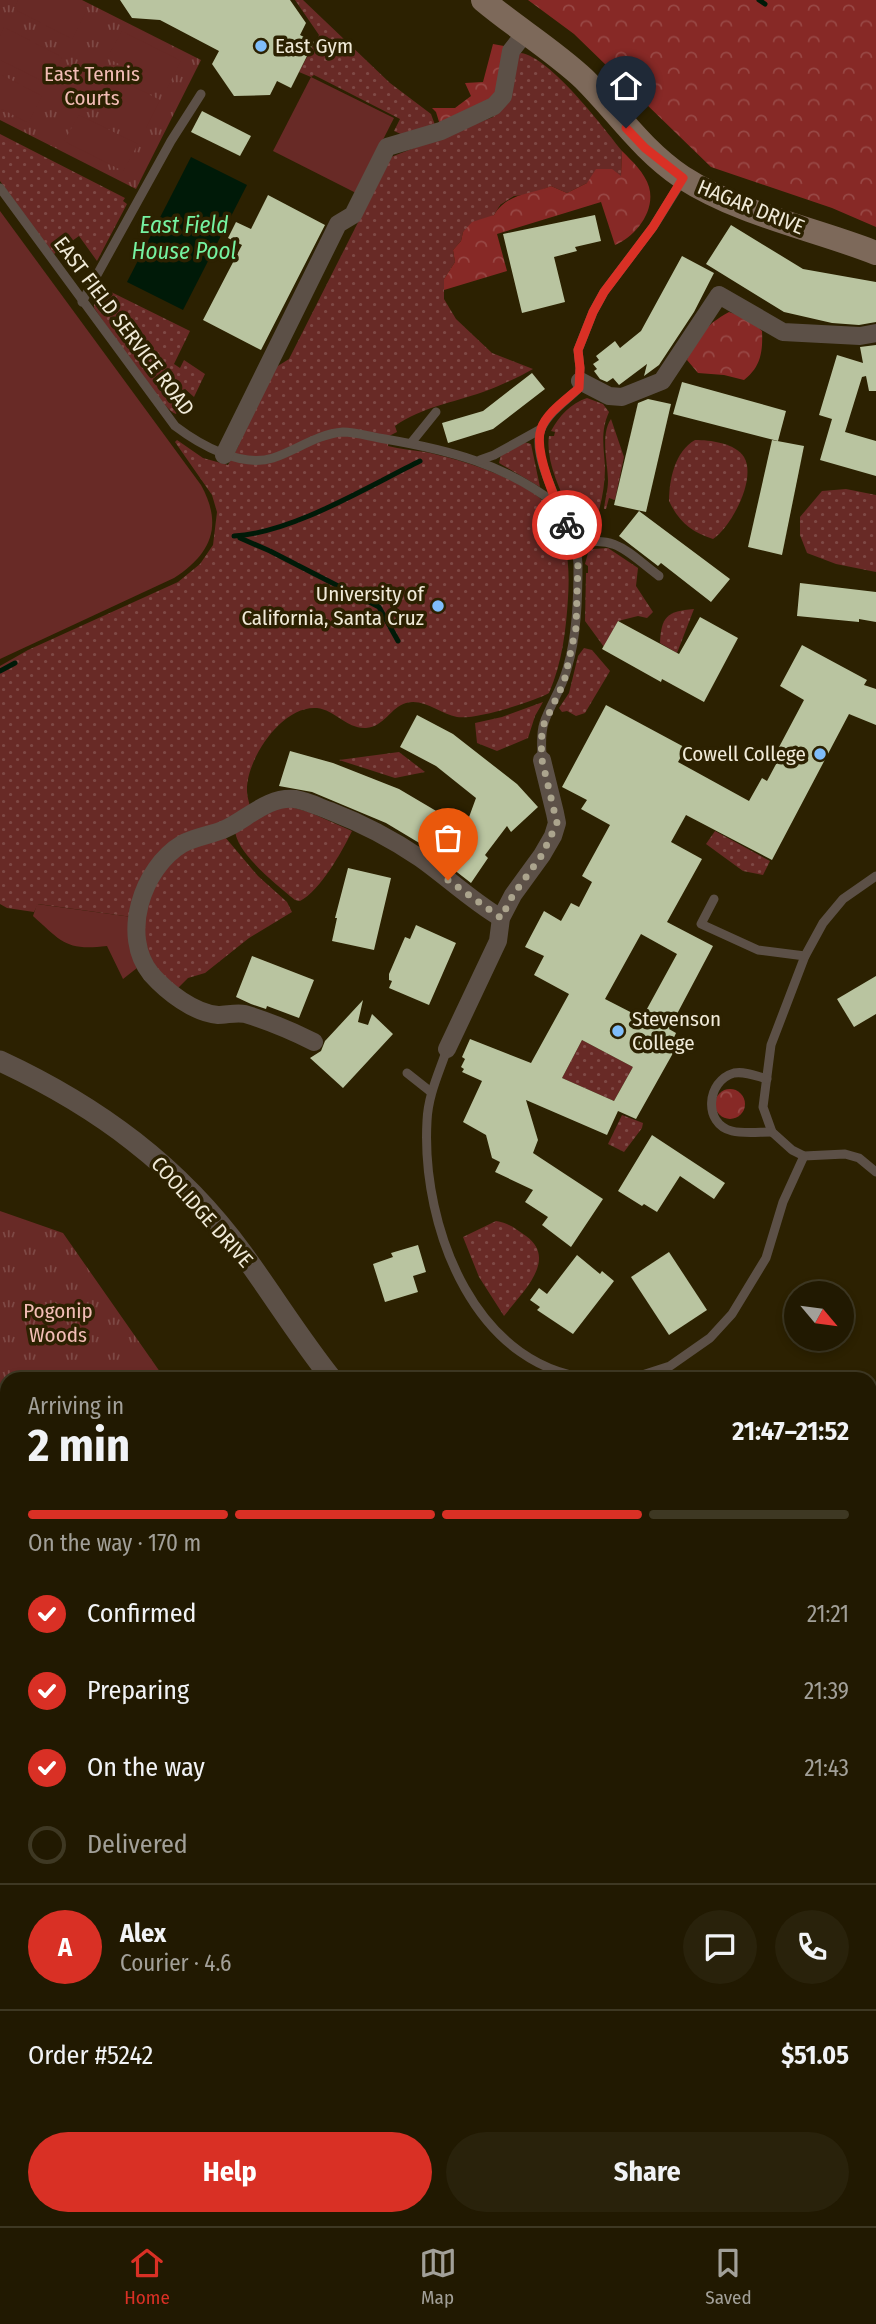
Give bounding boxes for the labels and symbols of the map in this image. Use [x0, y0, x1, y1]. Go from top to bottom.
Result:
place label: East Gym [275, 33, 353, 59]
marker: East Gym [253, 38, 269, 54]
pin [596, 56, 656, 128]
park label: East Tennis Courts [44, 61, 140, 111]
street label: HAGAR DRIVE [694, 174, 808, 240]
water label: East Field House Pool [131, 211, 237, 265]
street label: EAST FIELD SERVICE ROAD [48, 231, 200, 421]
courier [532, 490, 602, 560]
place label: University of California, Santa Cruz [241, 581, 426, 631]
marker: University of California, Santa Cruz [430, 598, 446, 614]
place label: Cowell College [682, 741, 806, 767]
marker: Cowell College [812, 746, 828, 762]
pin [418, 808, 478, 880]
place label: Stevenson College [632, 1006, 721, 1056]
marker: Stevenson College [610, 1023, 626, 1039]
street label: COOLIDGE DRIVE [145, 1151, 259, 1273]
north arrow [784, 1281, 854, 1351]
park label: Pogonip Woods [23, 1298, 93, 1348]

